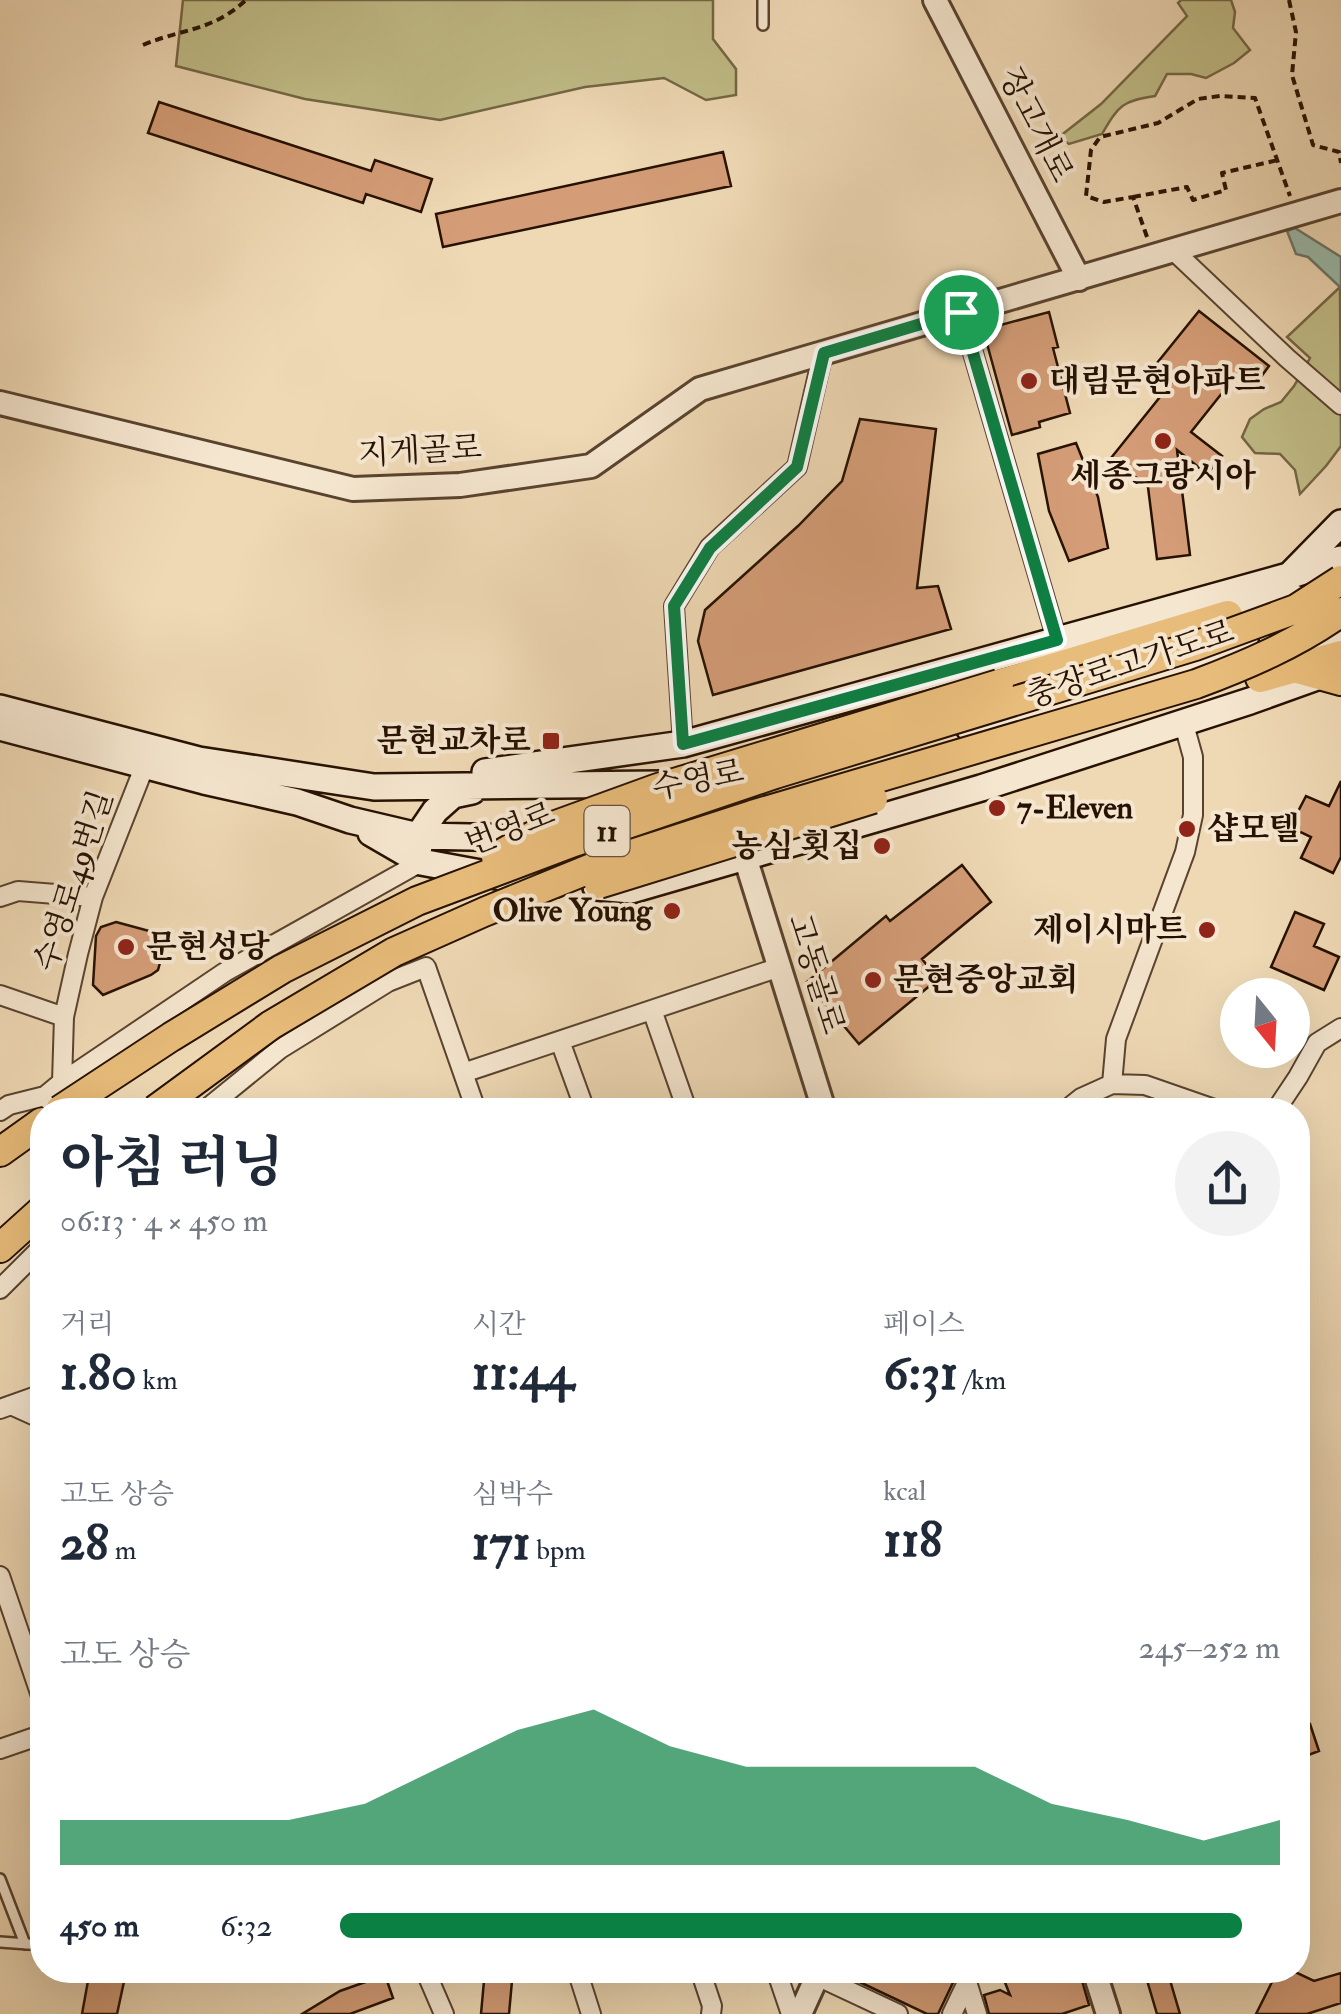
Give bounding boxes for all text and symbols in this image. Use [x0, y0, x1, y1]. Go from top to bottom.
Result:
street label: 장고개로 [990, 61, 1082, 189]
pin [919, 270, 1004, 355]
icon: arrive [934, 285, 989, 340]
place label: 대림문현아파트 [1049, 361, 1265, 401]
marker: 대림문현아파트 [1018, 370, 1040, 392]
street label: 지게골로 [357, 428, 483, 474]
marker: 세종그랑시아 [1152, 430, 1174, 452]
place label: 세종그랑시아 [1070, 456, 1257, 496]
street label: 충장로고가도로 [1021, 612, 1239, 716]
place label: 문현교차로 [376, 721, 531, 761]
marker: 문현교차로 [540, 730, 562, 752]
street label: 수영로 [649, 752, 747, 808]
street label: 수영로49번길 [26, 785, 122, 977]
place label: 7-Eleven [1017, 788, 1134, 828]
street label: 번영로 [460, 794, 561, 864]
marker: 7-Eleven [986, 797, 1008, 819]
road number: 11 [584, 806, 630, 856]
place label: 샵모텔 [1207, 809, 1300, 849]
marker: 샵모텔 [1176, 818, 1198, 840]
place label: 농심 횟집 [732, 826, 862, 866]
marker: 농심 횟집 [871, 835, 893, 857]
place label: Olive Young [493, 891, 653, 931]
marker: Olive Young [661, 900, 683, 922]
street label: 고동골로 [779, 909, 853, 1039]
place label: 제이시마트 [1032, 910, 1187, 950]
marker: 제이시마트 [1196, 919, 1218, 941]
place label: 문현성당 [146, 927, 270, 967]
marker: 문현성당 [115, 936, 137, 958]
place label: 문현중앙교회 [893, 960, 1078, 1000]
marker: 문현중앙교회 [862, 969, 884, 991]
north arrow [1220, 978, 1310, 1068]
map controls [1220, 978, 1310, 1068]
text: 아침 러닝 [60, 1129, 284, 1198]
button: share [1175, 1131, 1280, 1236]
text: 06:13 · 4 × 450 m [60, 1201, 268, 1241]
text: 거리 [60, 1307, 114, 1342]
text: 시간 [472, 1307, 526, 1342]
text: 페이스 [883, 1307, 964, 1342]
text: 1.80 [60, 1342, 137, 1405]
text: 11:44 [472, 1342, 574, 1405]
text: 6:31 [883, 1342, 958, 1405]
text: km [137, 1363, 178, 1398]
text: /km [958, 1363, 1006, 1398]
text: kcal [883, 1474, 926, 1509]
text: 고도 상승 [60, 1477, 174, 1512]
text: 심박수 [472, 1477, 553, 1512]
text: 118 [883, 1509, 942, 1572]
text: 28 [60, 1512, 109, 1575]
text: 171 [472, 1512, 530, 1575]
text: m [109, 1533, 136, 1568]
text: bpm [530, 1533, 586, 1568]
text: 245–252 m [1138, 1628, 1280, 1668]
text: 고도 상승 [60, 1635, 190, 1675]
text: 450 m [60, 1906, 139, 1946]
text: 6:32 [220, 1906, 273, 1946]

